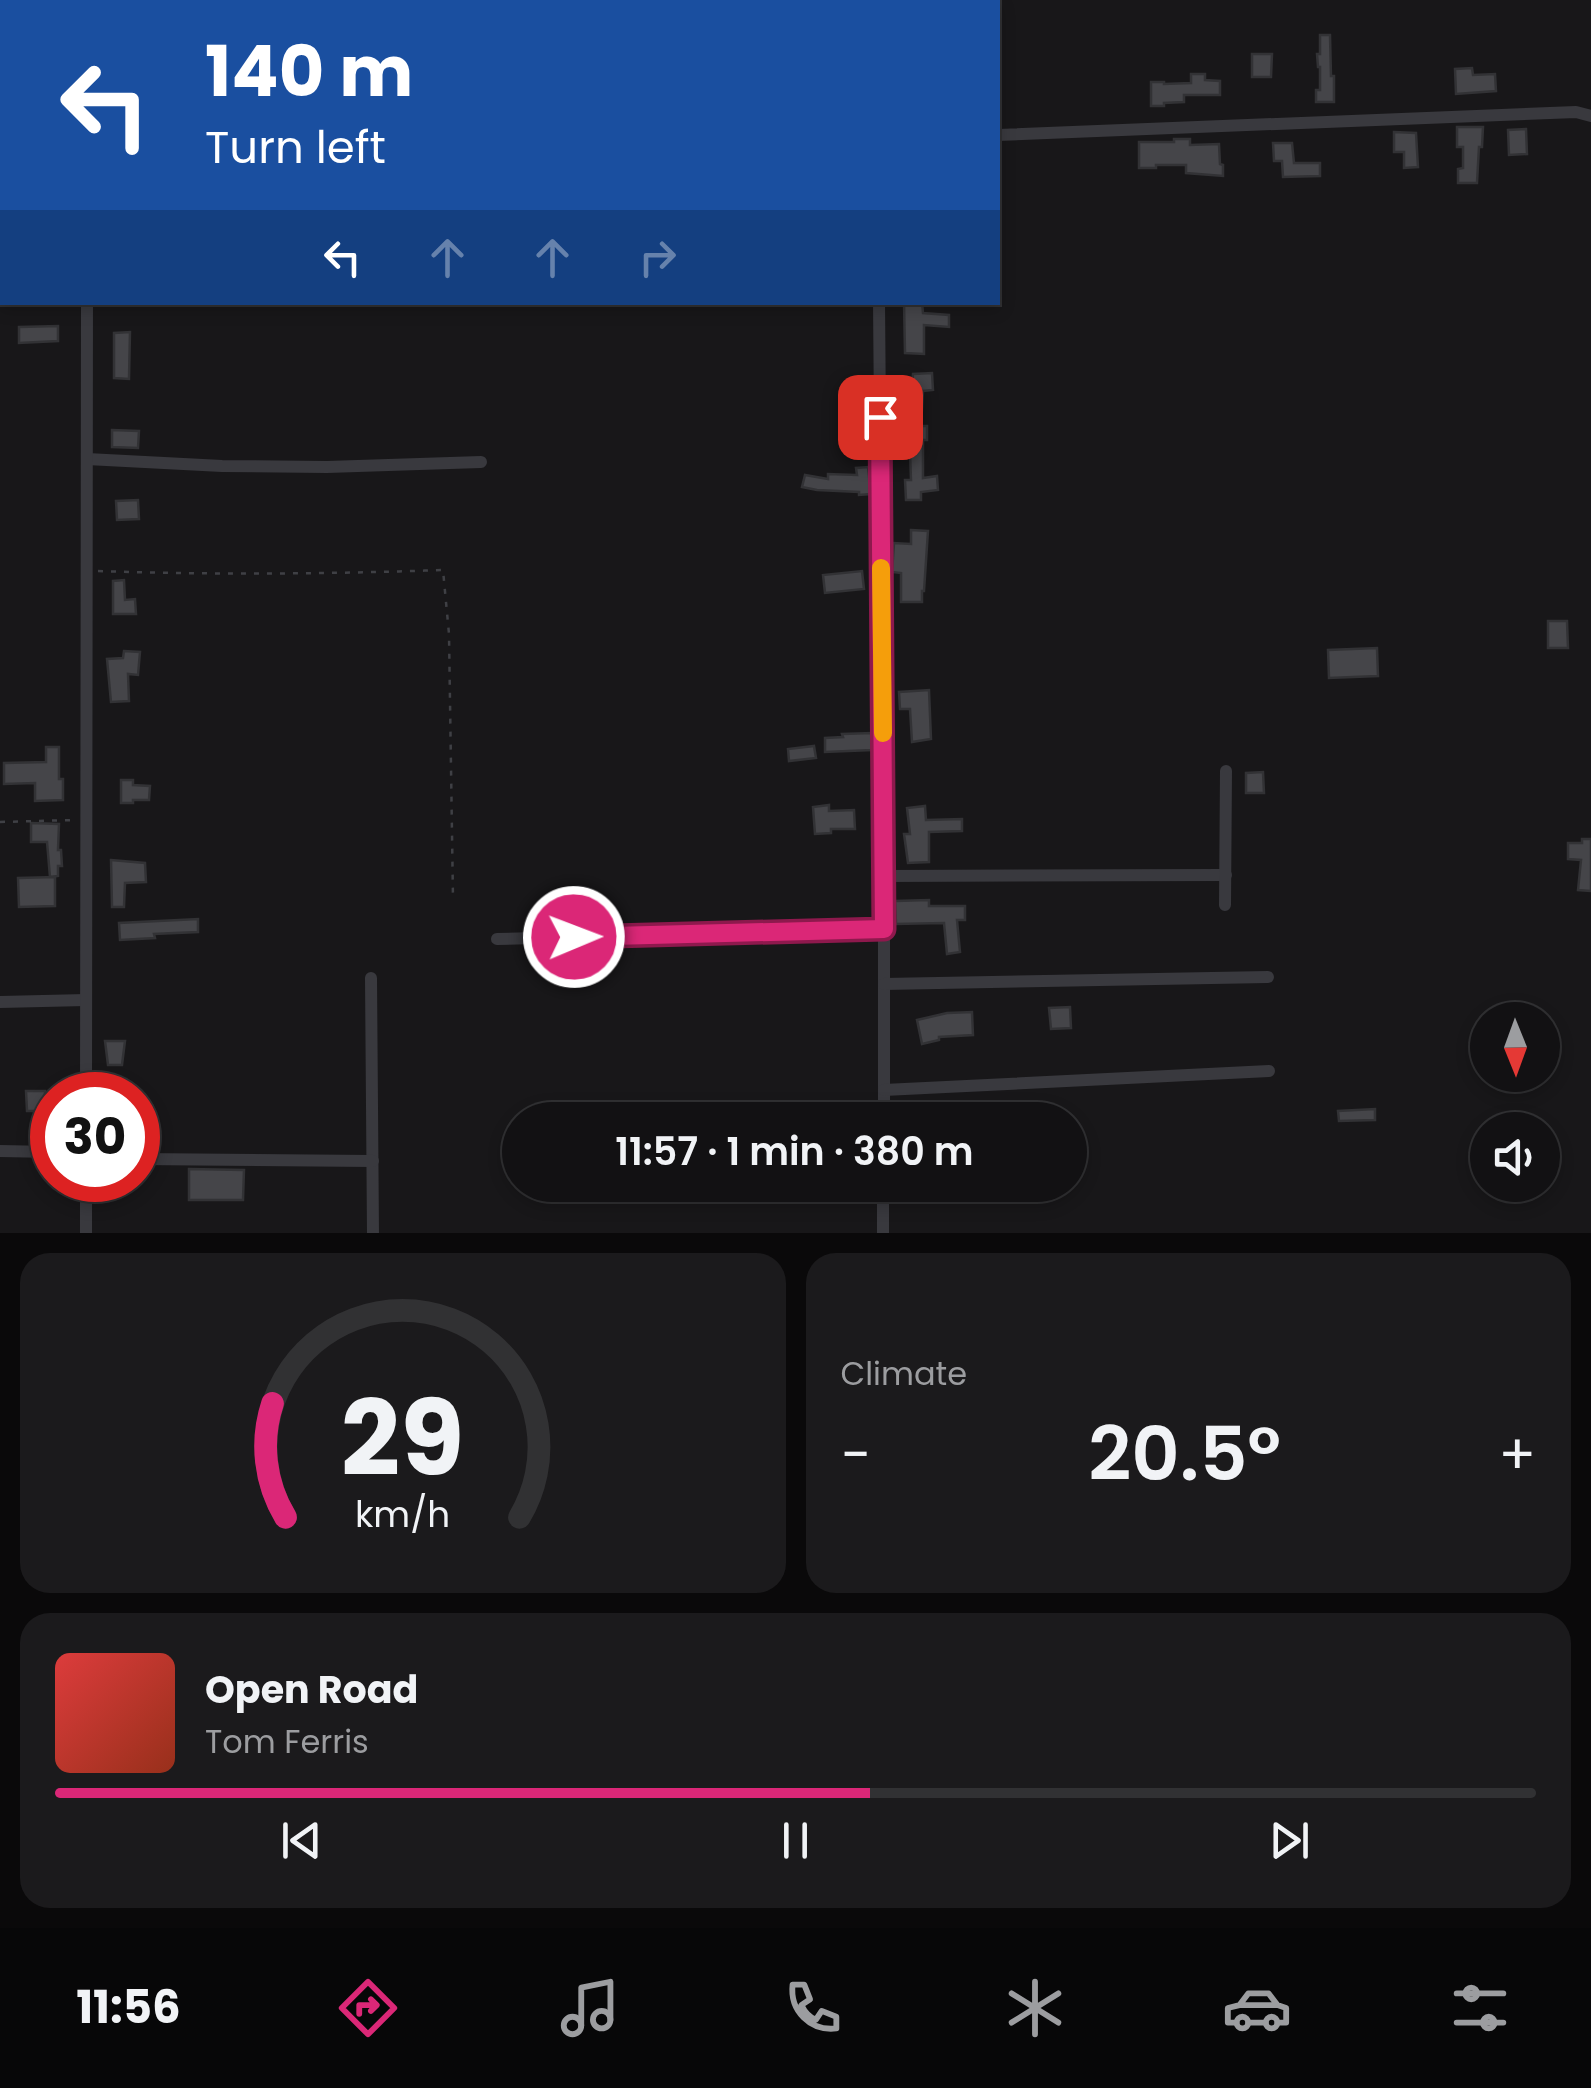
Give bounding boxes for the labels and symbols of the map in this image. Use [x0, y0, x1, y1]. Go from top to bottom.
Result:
pin [838, 375, 923, 460]
position arrow [522, 885, 626, 989]
north arrow [1470, 1002, 1560, 1092]
speed limit sign: 30 [30, 1072, 160, 1202]

